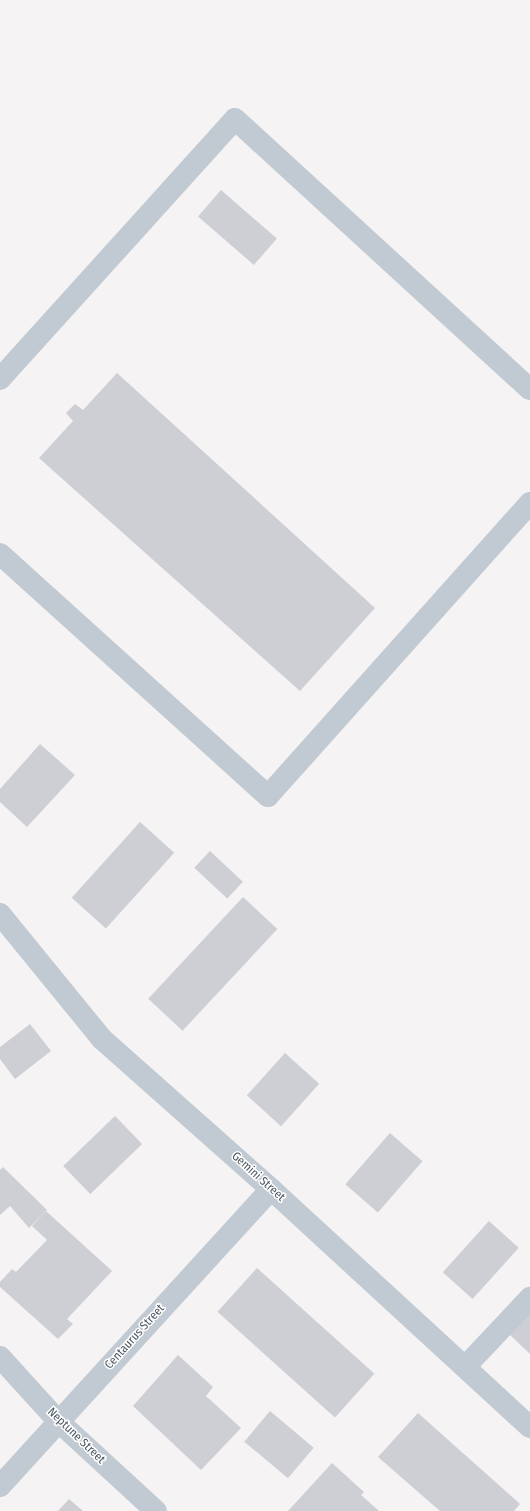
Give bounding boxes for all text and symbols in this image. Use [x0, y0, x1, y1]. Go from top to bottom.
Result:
street label: Gemini Street [228, 1149, 288, 1205]
street label: Centaurus Street [102, 1302, 168, 1372]
street label: Neptune Street [44, 1405, 108, 1467]

